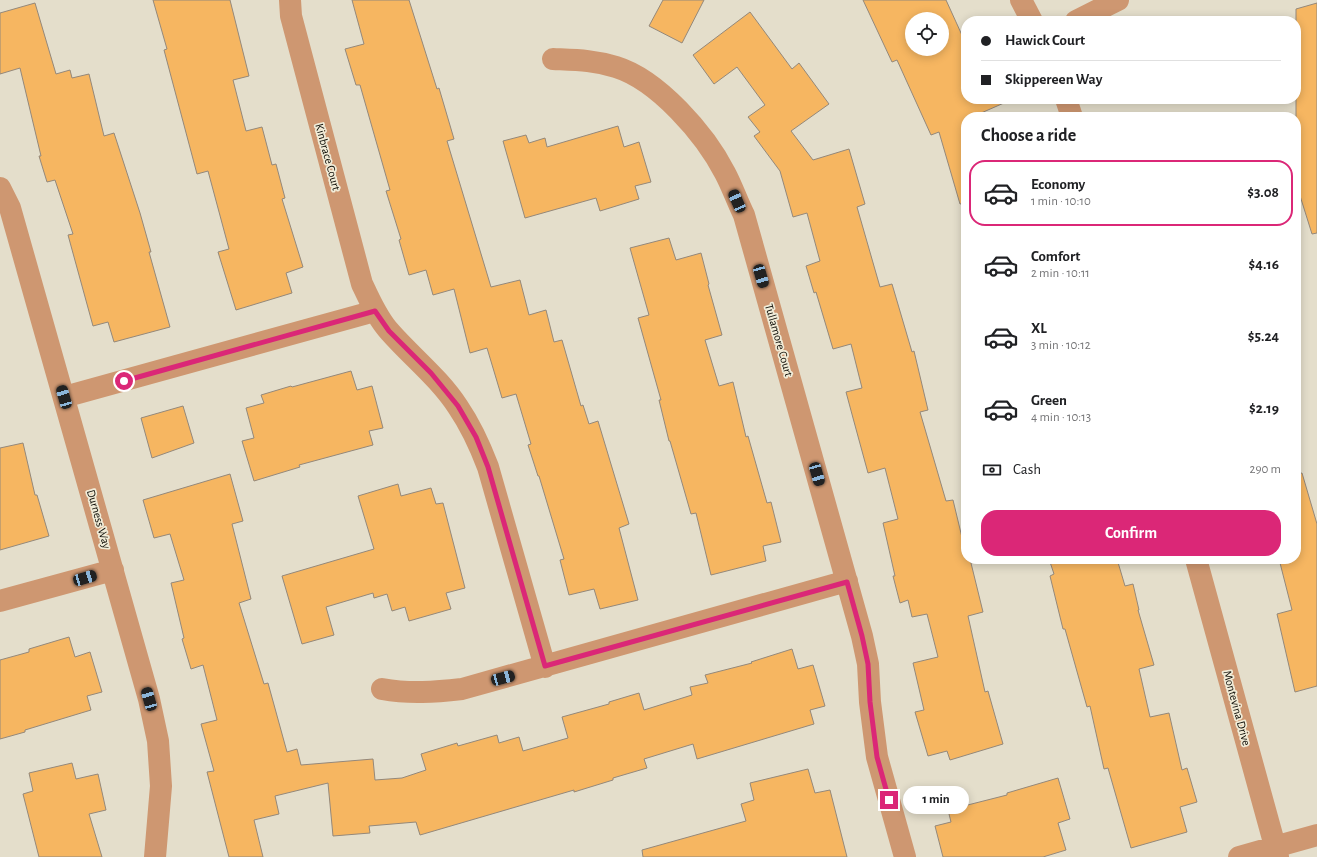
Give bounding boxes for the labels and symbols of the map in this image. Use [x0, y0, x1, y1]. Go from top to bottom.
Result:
street label: Kinbrace Court [313, 122, 343, 192]
car [727, 188, 747, 214]
car [752, 263, 770, 289]
street label: Tullamore Court [763, 302, 795, 378]
route start [115, 372, 133, 390]
car [55, 384, 73, 410]
car [808, 461, 826, 487]
street label: Durness Way [84, 488, 113, 550]
car [72, 569, 98, 587]
car [490, 669, 516, 687]
street label: Montevina Drive [1221, 669, 1253, 747]
car [140, 686, 158, 712]
callout: 1 min [903, 786, 969, 814]
route end [880, 791, 898, 809]

